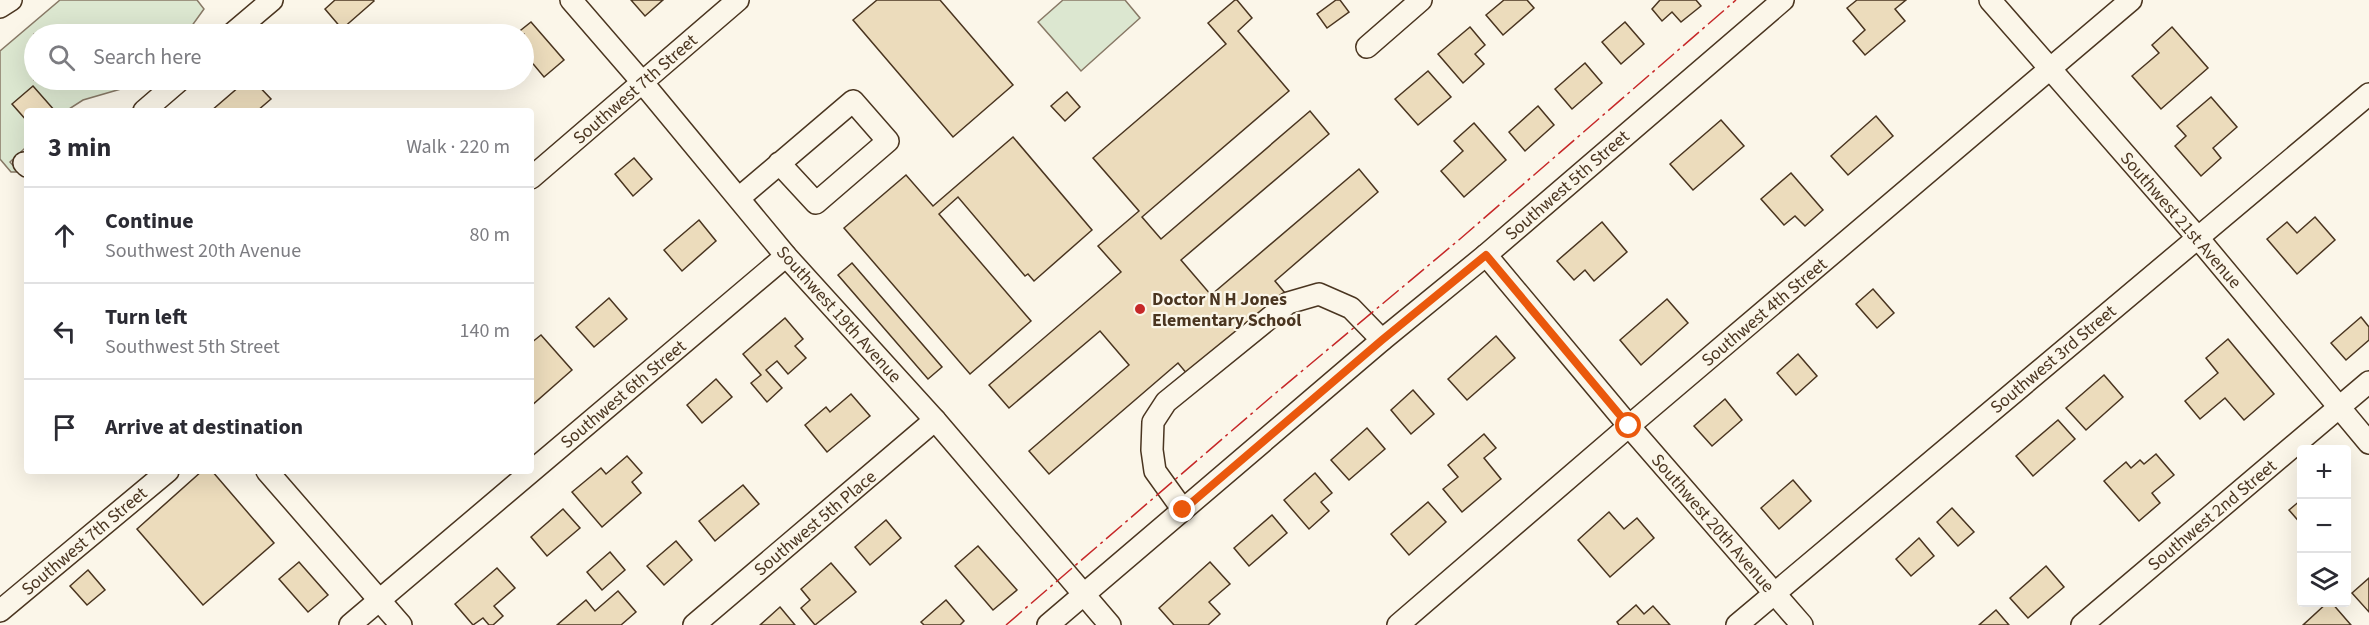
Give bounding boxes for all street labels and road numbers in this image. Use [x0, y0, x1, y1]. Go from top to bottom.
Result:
street label: Southwest 7th Street [568, 28, 703, 150]
street label: Southwest 5th Street [1500, 124, 1635, 246]
street label: Southwest 21st Avenue [2114, 146, 2247, 294]
street label: Southwest 19th Avenue [770, 240, 907, 388]
street label: Southwest 4th Street [1696, 252, 1833, 372]
street label: Southwest 3rd Street [1985, 299, 2122, 420]
street label: Southwest 6th Street [555, 334, 692, 454]
street label: Southwest 20th Avenue [1645, 449, 1780, 598]
street label: Southwest 2nd Street [2143, 454, 2282, 577]
street label: Southwest 5th Place [749, 465, 882, 582]
street label: Southwest 7th Street [16, 481, 153, 601]

